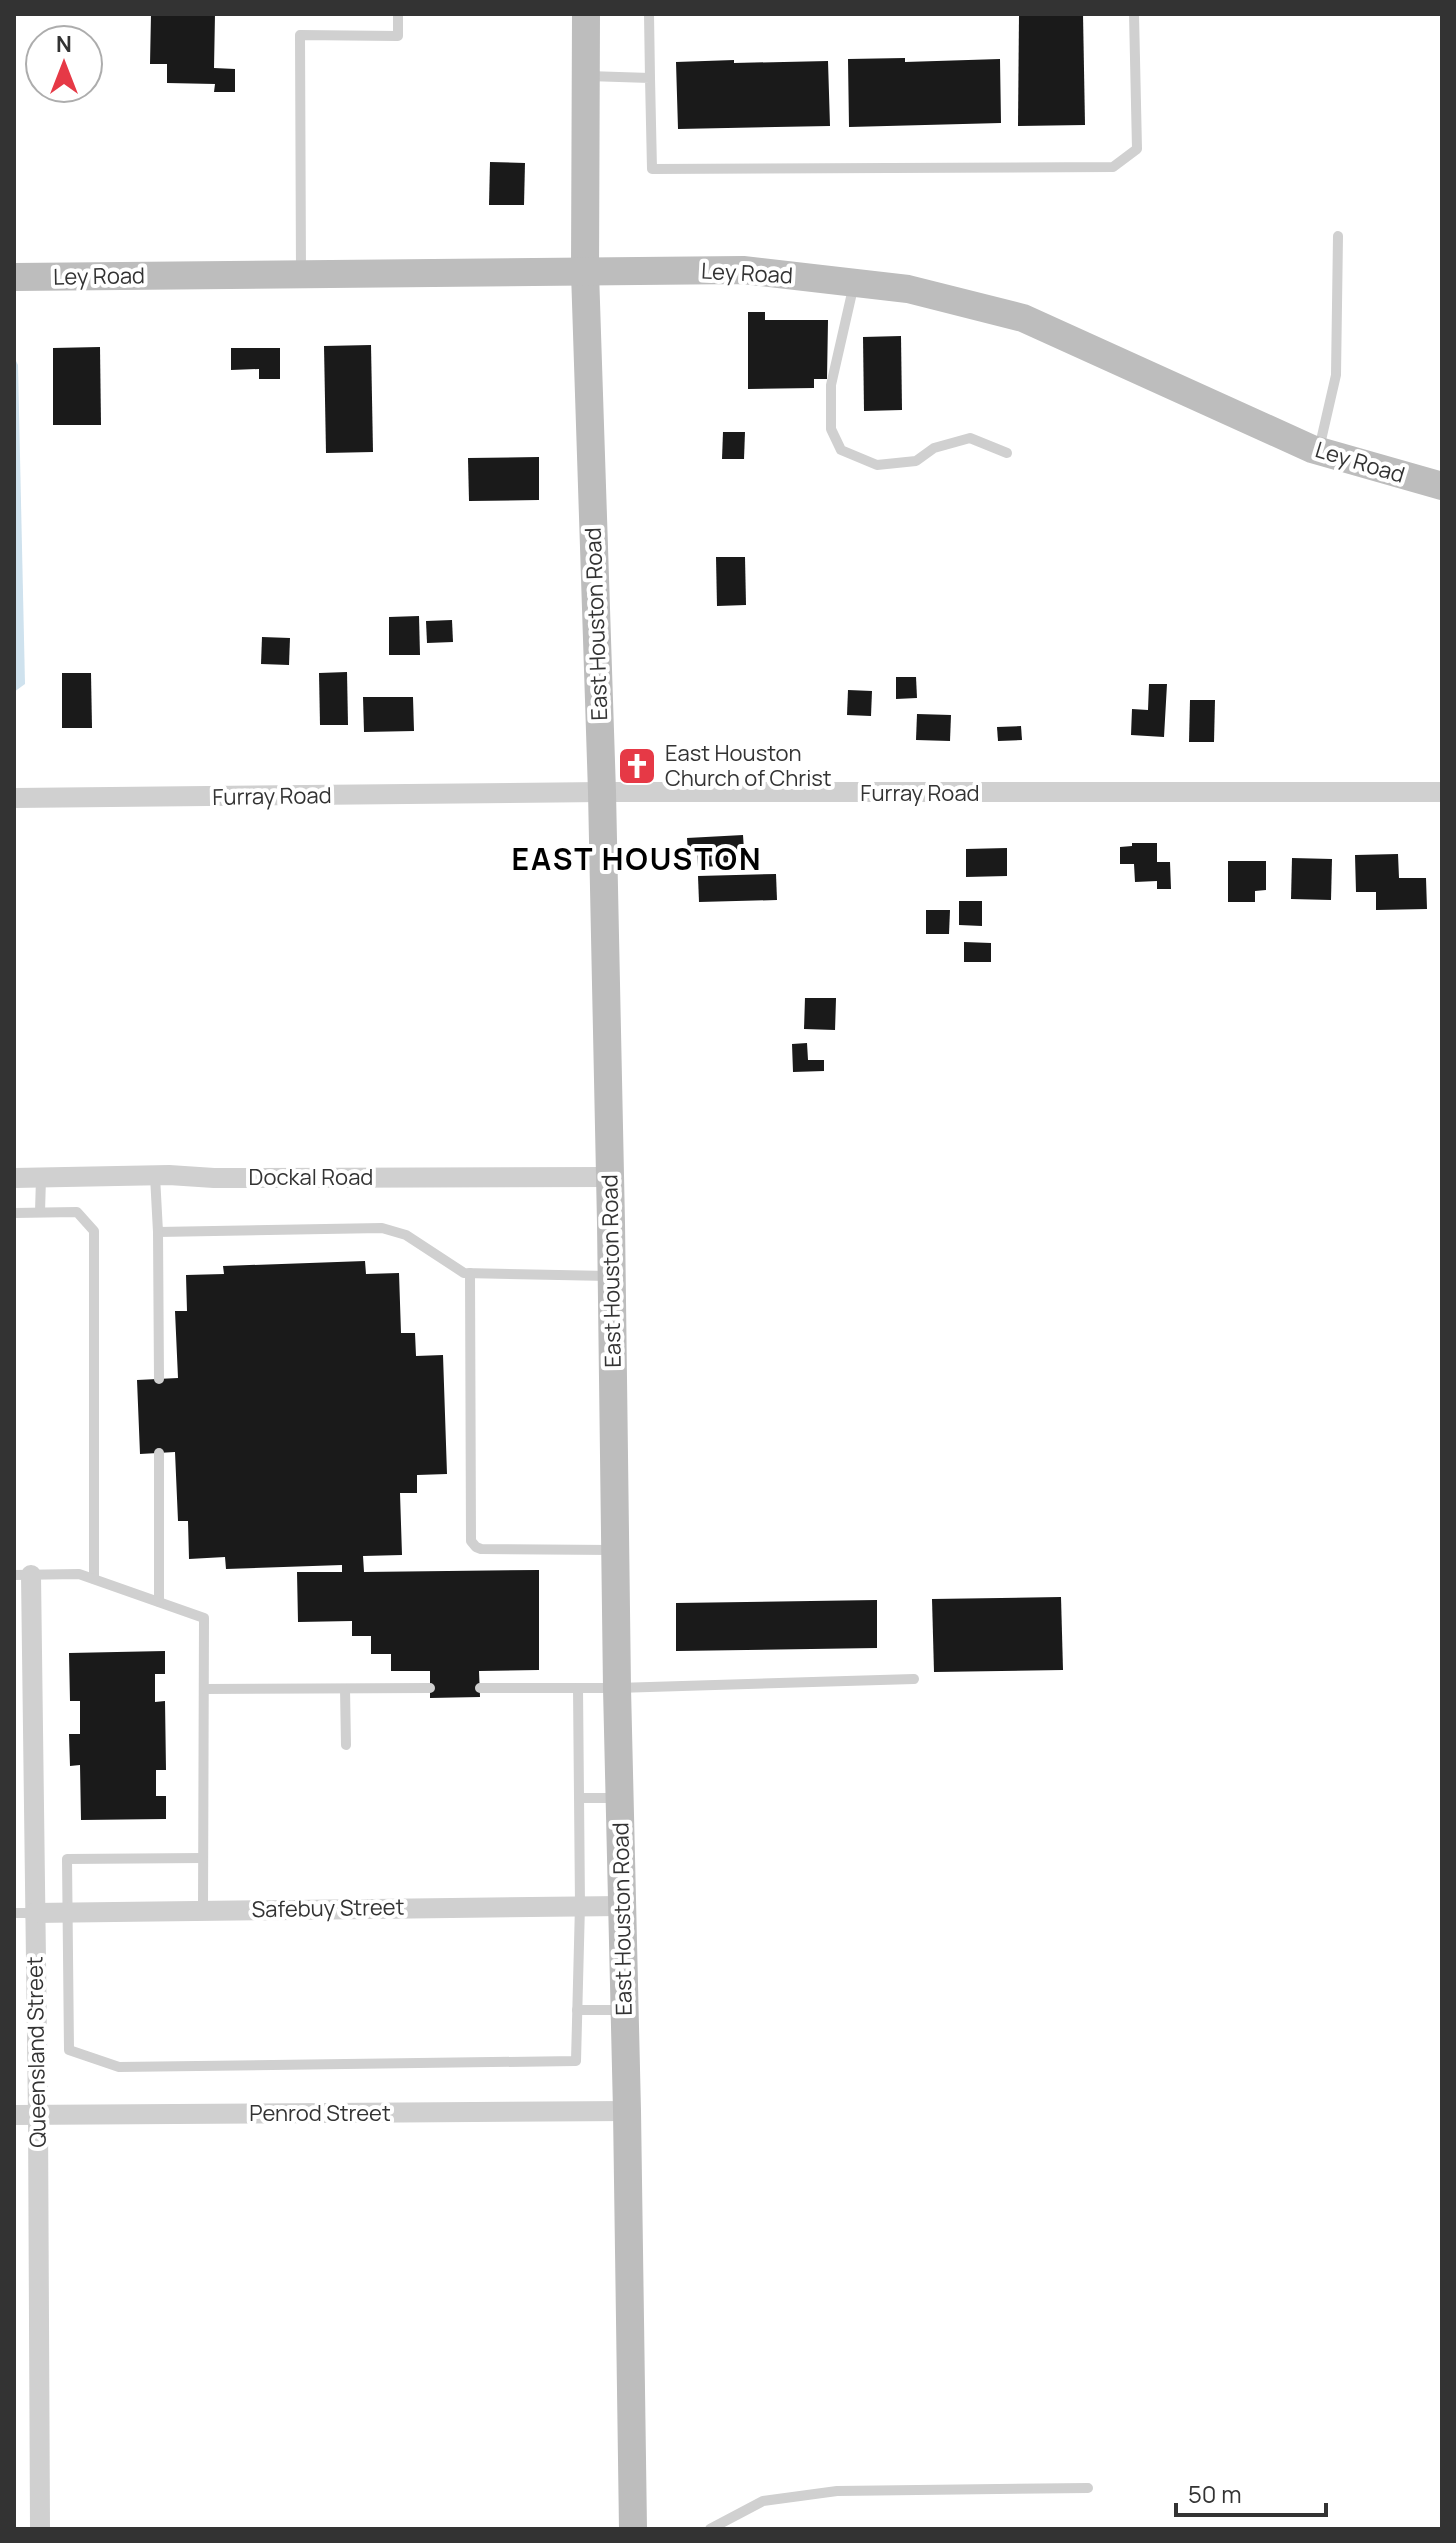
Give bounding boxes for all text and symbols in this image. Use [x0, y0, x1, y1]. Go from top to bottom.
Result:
north arrow [24, 24, 104, 104]
text: N [56, 29, 72, 59]
street label: Ley Road [700, 256, 794, 290]
street label: Ley Road [53, 260, 145, 292]
street label: Ley Road [1312, 434, 1408, 490]
street label: East Houston Road [578, 527, 614, 721]
place label: East Houston Church of Christ [665, 738, 832, 793]
church icon: East Houston Church of Christ [616, 745, 658, 787]
street label: Furray Road [860, 778, 980, 808]
street label: Furray Road [212, 780, 332, 812]
district label: EAST HOUSTON [512, 838, 762, 879]
street label: Dockal Road [249, 1162, 373, 1192]
street label: East Houston Road [594, 1174, 628, 1368]
street label: East Houston Road [605, 1822, 639, 2016]
street label: Safebuy Street [251, 1892, 405, 1924]
street label: Queensland Street [19, 1956, 53, 2148]
street label: Penrod Street [249, 2098, 391, 2128]
scale bar [1176, 2467, 1326, 2517]
text: 50 m [1188, 2477, 1242, 2510]

